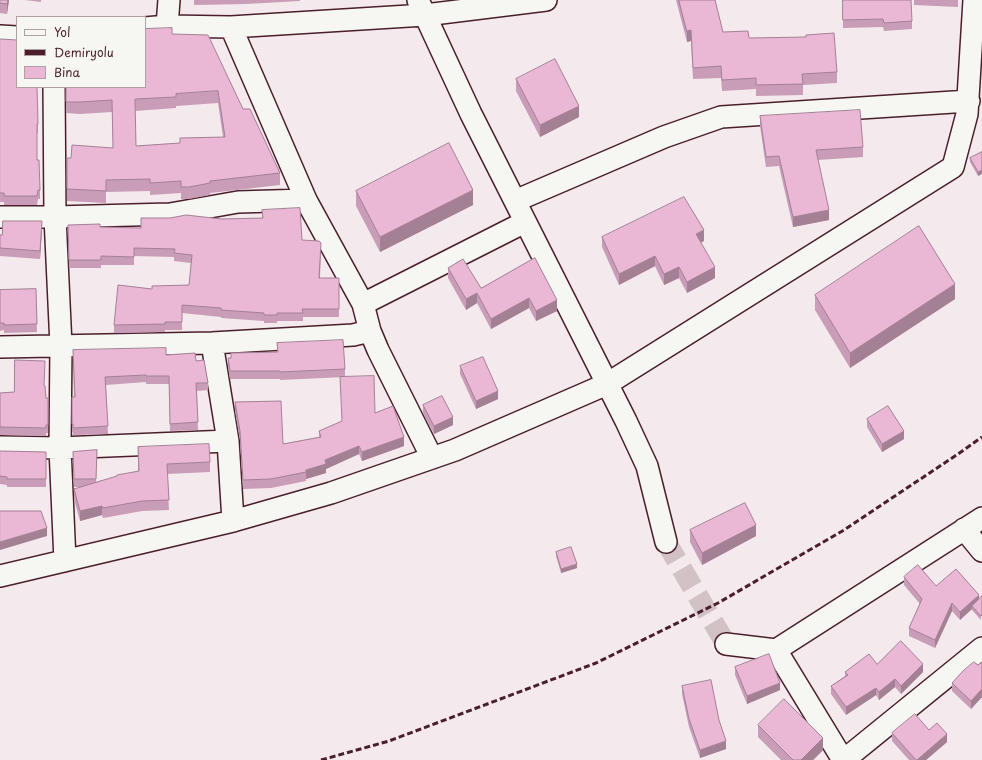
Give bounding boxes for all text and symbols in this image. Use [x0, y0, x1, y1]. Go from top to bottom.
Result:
legend [16, 16, 146, 88]
text: Yol [54, 23, 70, 41]
text: Demiryolu [54, 43, 114, 61]
text: Bina [54, 63, 80, 81]

